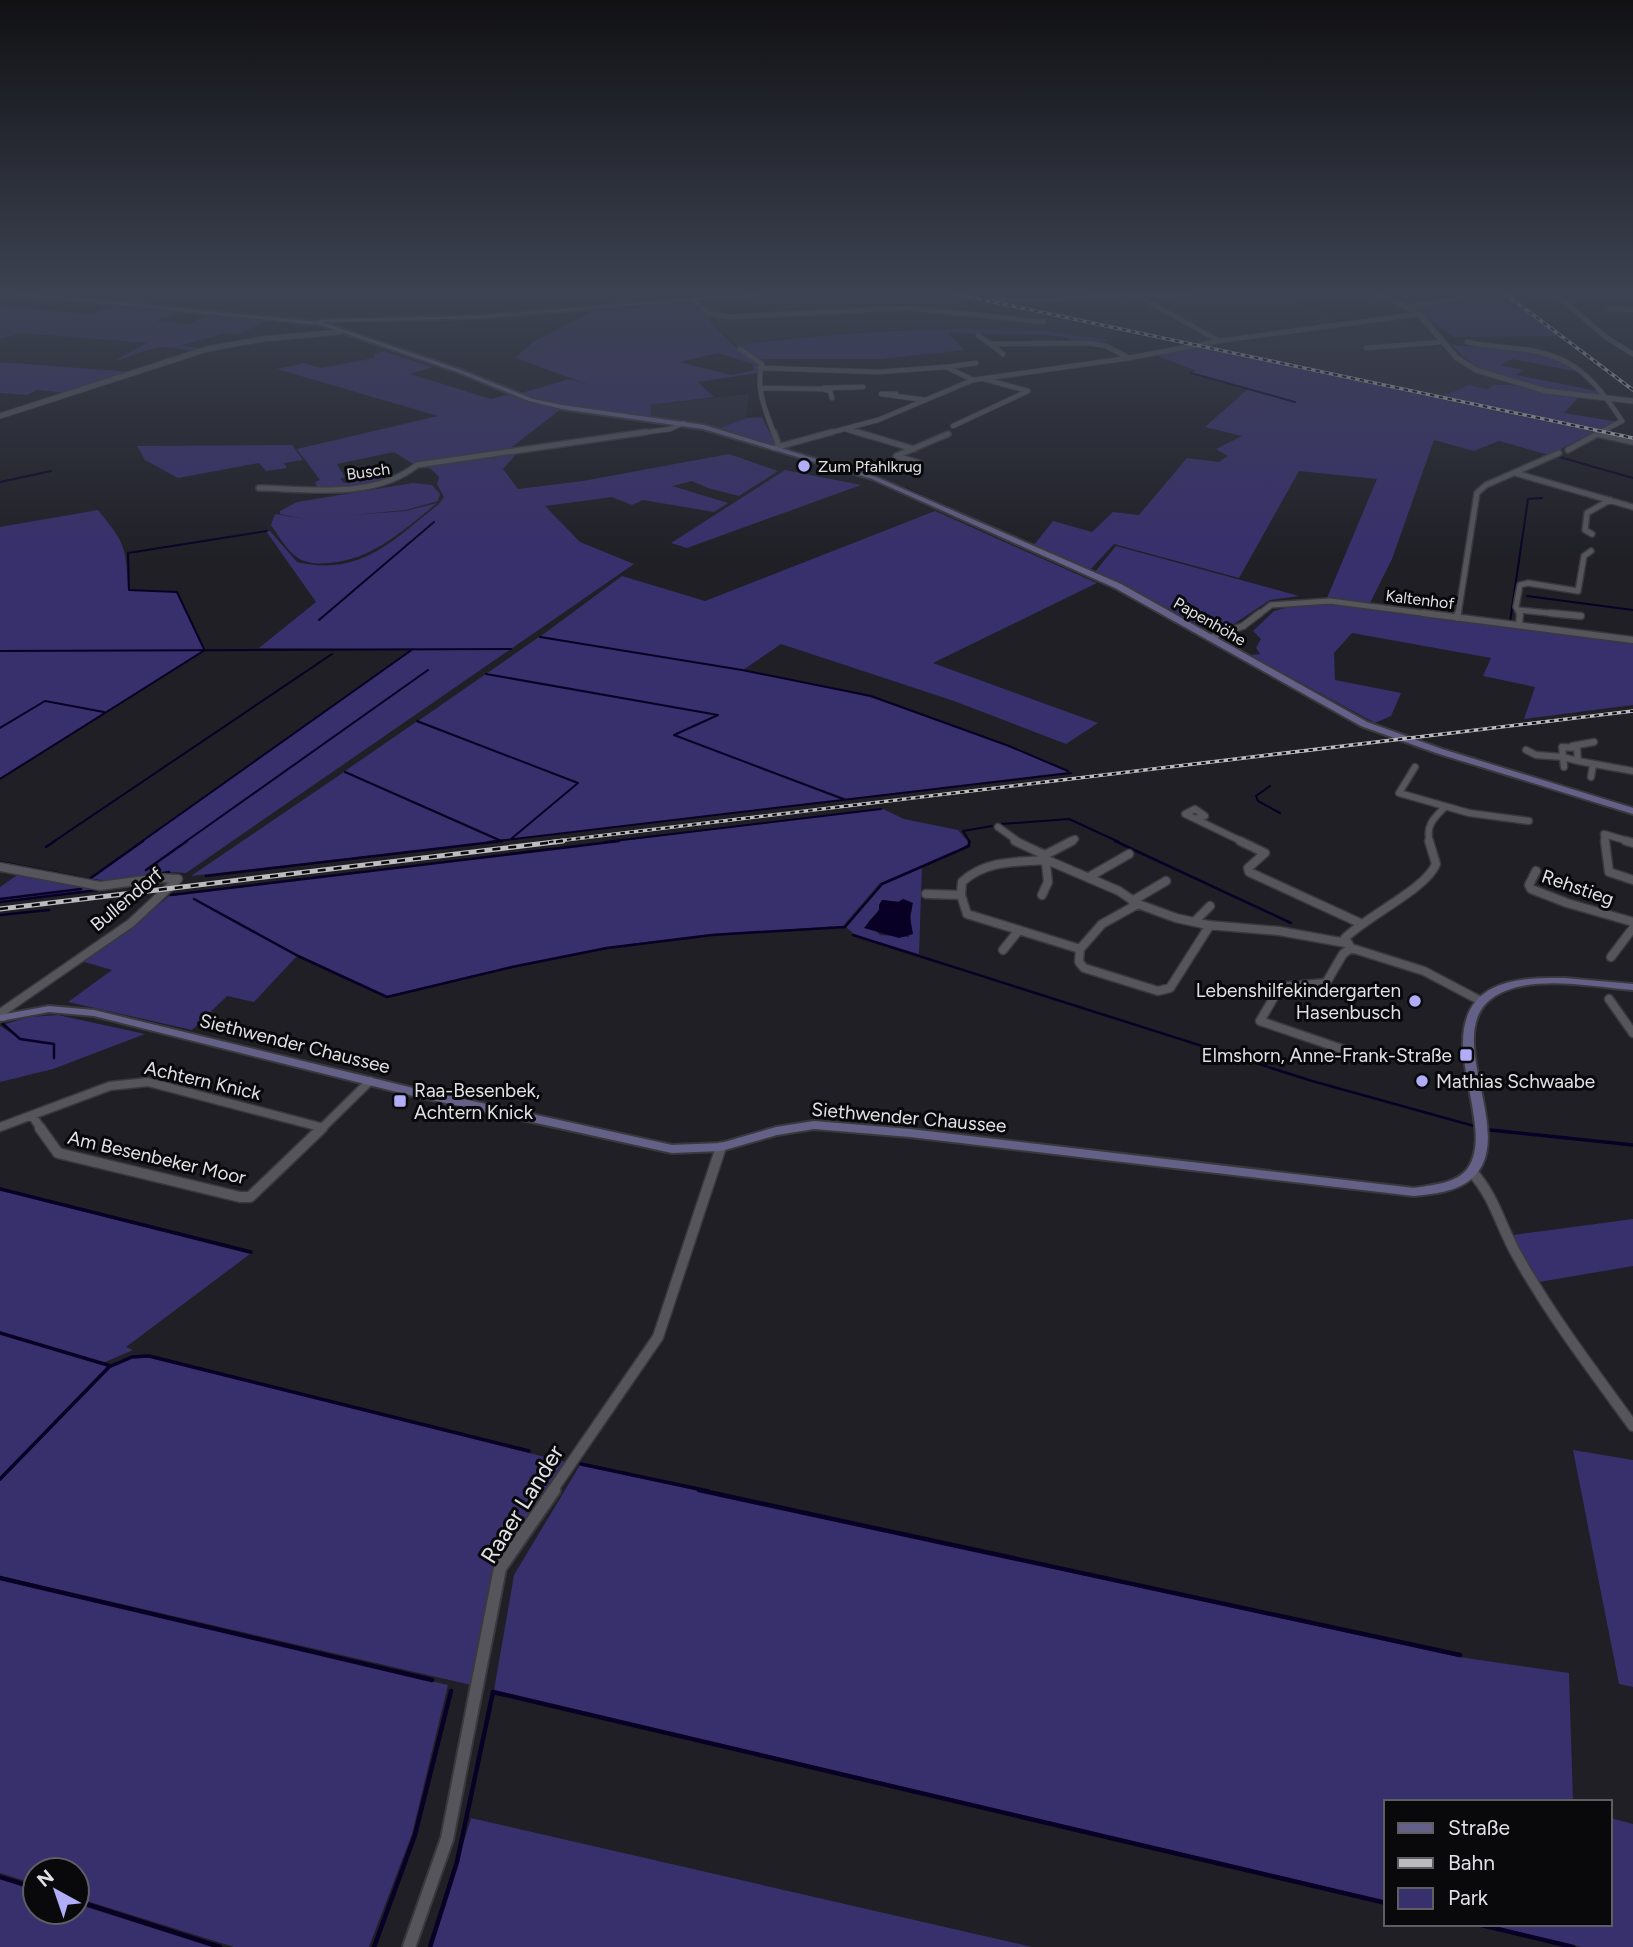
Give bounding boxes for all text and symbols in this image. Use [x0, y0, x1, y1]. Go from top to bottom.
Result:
place label: Zum Pfahlkrug [818, 457, 922, 476]
marker: Zum Pfahlkrug [796, 458, 812, 474]
street label: Busch [345, 459, 391, 484]
street label: Kaltenhof [1384, 586, 1455, 613]
street label: Papenhöhe [1170, 593, 1249, 650]
street label: Bullendorf [86, 863, 167, 936]
street label: Rehstieg [1539, 864, 1617, 911]
place label: Lebenshilfekindergarten Hasenbusch [1196, 979, 1401, 1024]
marker: Lebenshilfekindergarten Hasenbusch [1407, 993, 1423, 1009]
street label: Siethwender Chaussee [197, 1009, 392, 1078]
place label: Elmshorn, Anne-Frank-Straße [1202, 1044, 1452, 1067]
marker: Elmshorn, Anne-Frank-Straße [1458, 1047, 1474, 1063]
street label: Achtern Knick [142, 1056, 264, 1105]
place label: Mathias Schwaabe [1436, 1070, 1595, 1093]
marker: Mathias Schwaabe [1414, 1073, 1430, 1089]
place label: Raa-Besenbek, Achtern Knick [414, 1079, 540, 1124]
marker: Raa-Besenbek, Achtern Knick [392, 1093, 408, 1109]
street label: Siethwender Chaussee [811, 1098, 1007, 1137]
street label: Am Besenbeker Moor [66, 1126, 249, 1189]
street label: Raaer Lander [475, 1439, 570, 1568]
legend [1384, 1800, 1612, 1926]
text: Straße [1448, 1815, 1510, 1840]
text: Bahn [1448, 1850, 1495, 1875]
north arrow [21, 1856, 91, 1926]
text: N [32, 1865, 58, 1892]
text: Park [1448, 1885, 1489, 1910]

